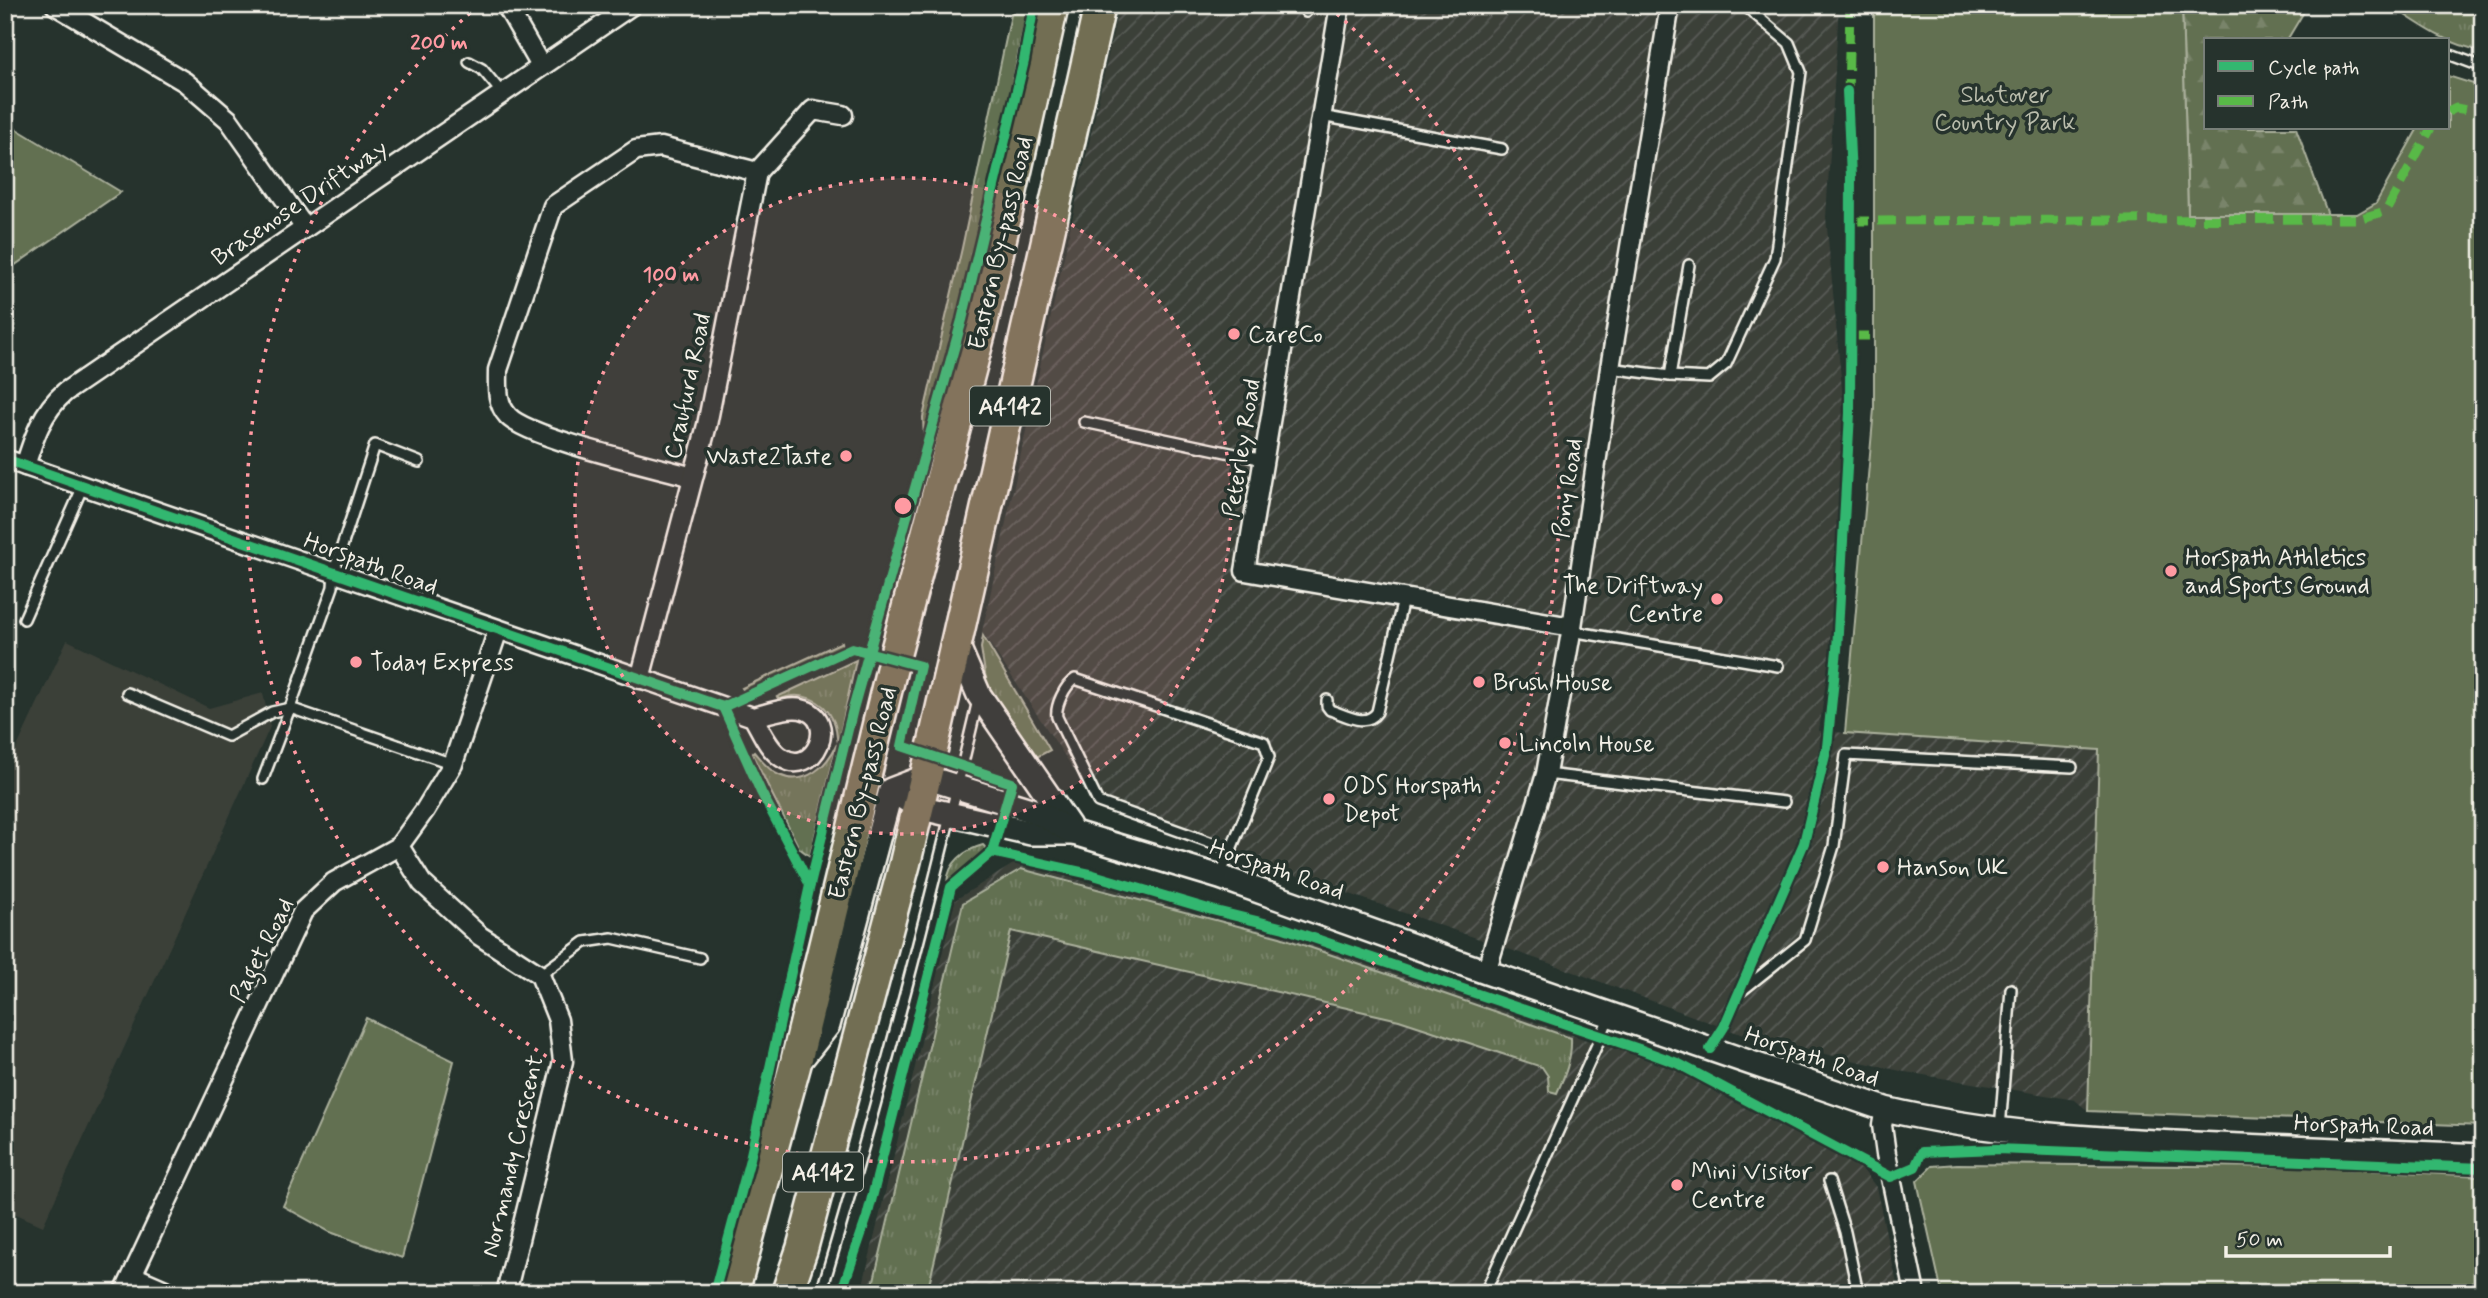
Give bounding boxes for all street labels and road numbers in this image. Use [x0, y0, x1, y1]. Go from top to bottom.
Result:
street label: Brasenose Driftway [206, 133, 394, 274]
street label: Eastern By-pass Road [962, 134, 1041, 353]
street label: Craufurd Road [658, 310, 719, 462]
street label: Peterley Road [1216, 377, 1269, 520]
road number: A4142 [970, 386, 1050, 426]
street label: Pony Road [1546, 436, 1591, 540]
street label: Horspath Road [299, 526, 442, 603]
street label: Eastern By-pass Road [822, 684, 905, 903]
street label: Horspath Road [1205, 833, 1348, 908]
street label: Paget Road [223, 893, 305, 1010]
street label: Horspath Road [1740, 1020, 1883, 1095]
street label: Normandy Crescent [475, 1052, 552, 1261]
street label: Horspath Road [2293, 1109, 2435, 1144]
road number: A4142 [783, 1152, 863, 1191]

